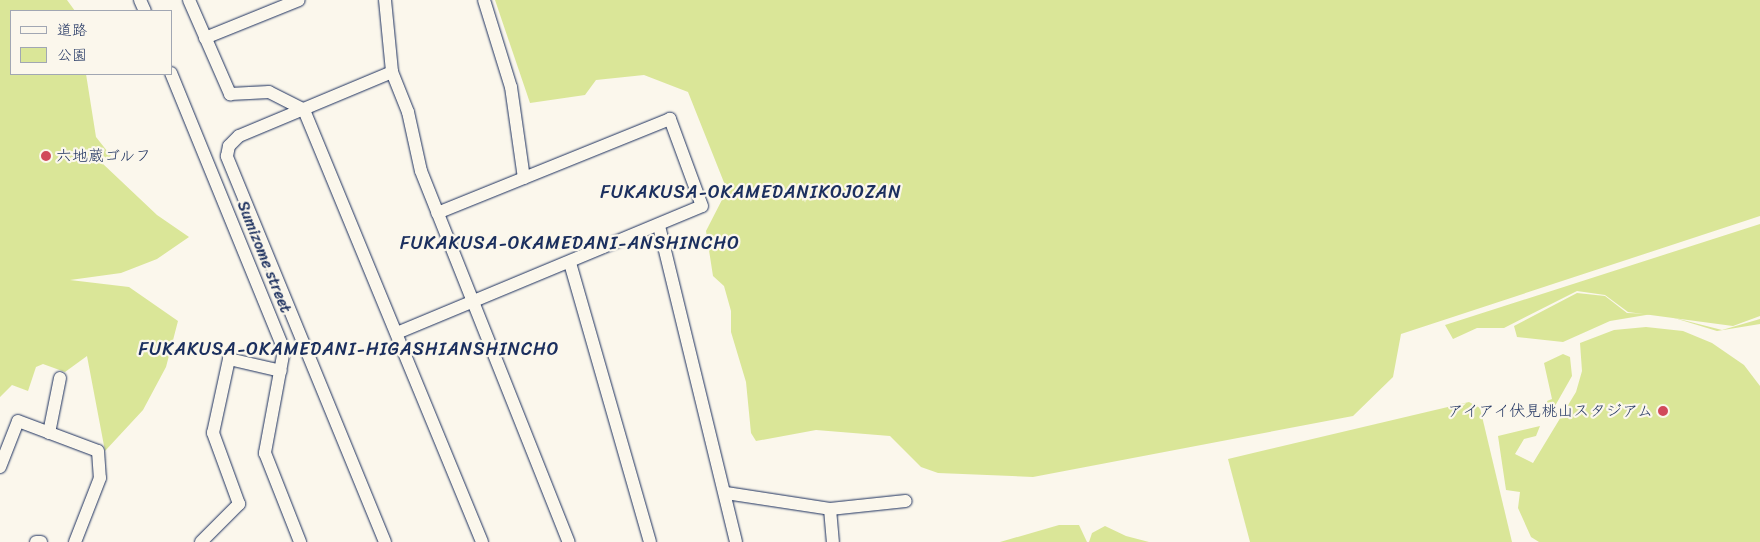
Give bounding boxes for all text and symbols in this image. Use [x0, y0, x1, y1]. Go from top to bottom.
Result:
legend [10, 10, 172, 75]
text: 道路 [57, 17, 87, 43]
text: 公園 [57, 42, 87, 68]
place label: 六地蔵ゴルフ [56, 146, 152, 166]
marker: 六地蔵ゴルフ [40, 150, 52, 162]
district label: FUKAKUSA-OKAMEDANIKOJOZAN [598, 181, 904, 203]
street label: Sumizome street [233, 198, 295, 316]
district label: FUKAKUSA-OKAMEDANI-ANSHINCHO [398, 232, 742, 254]
district label: FUKAKUSA-OKAMEDANI-HIGASHIANSHINCHO [137, 338, 561, 360]
place label: アイアイ伏見桃山スタジアム [1445, 401, 1653, 421]
marker: アイアイ伏見桃山スタジアム [1657, 405, 1669, 417]

